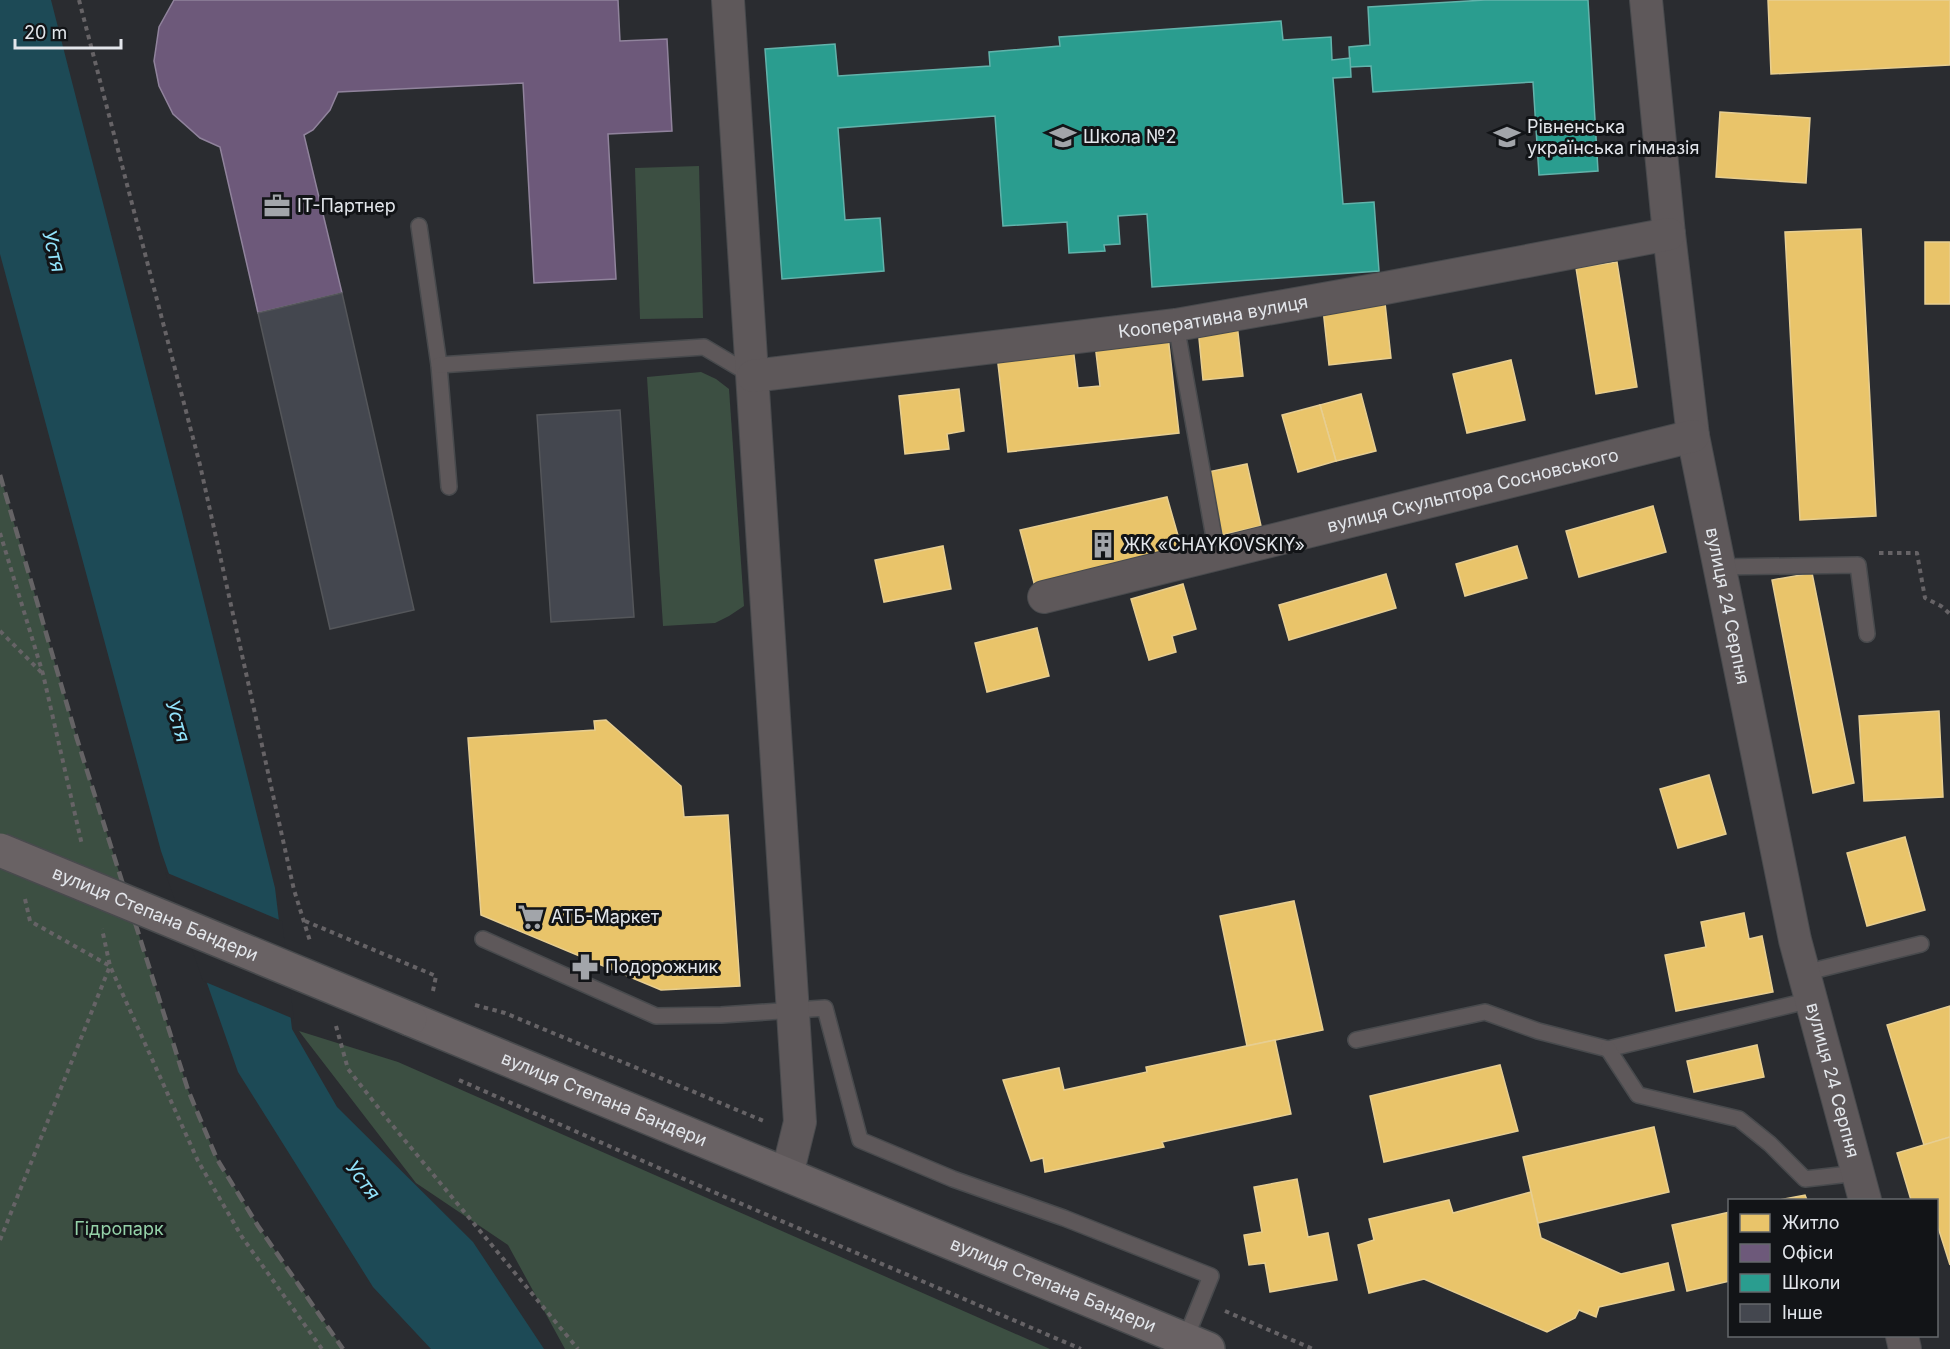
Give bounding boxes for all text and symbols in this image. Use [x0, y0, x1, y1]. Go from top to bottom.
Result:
scale bar [15, 12, 122, 50]
text: 20 m [24, 22, 67, 43]
place label: Рівненська українська гімназія [1527, 116, 1699, 158]
school or university icon: Школа №2 [1048, 122, 1078, 152]
school or university icon: Рівненська українська гімназія [1492, 122, 1522, 152]
place label: Школа №2 [1083, 126, 1177, 147]
office icon: ІТ-Партнер [262, 191, 292, 221]
place label: ІТ-Партнер [297, 195, 396, 216]
water label: Устя [37, 227, 71, 275]
street label: Кооперативна вулиця [1117, 291, 1310, 342]
street label: вулиця Скульптора Сосновського [1325, 444, 1621, 536]
street label: вулиця 24 Серпня [1702, 526, 1754, 686]
building icon: ЖК «CHAYKOVSKIY» [1088, 530, 1118, 560]
place label: ЖК «CHAYKOVSKIY» [1123, 534, 1305, 555]
water label: Устя [161, 697, 195, 745]
street label: вулиця Степана Бандери [50, 862, 261, 965]
supermarket icon: АТБ-Маркет [516, 902, 546, 932]
place label: АТБ-Маркет [551, 906, 660, 927]
pharmacy icon: Подорожник [570, 952, 600, 982]
place label: Подорожник [605, 956, 719, 977]
street label: вулиця 24 Серпня [1802, 1000, 1864, 1160]
street label: вулиця Степана Бандери [498, 1047, 710, 1151]
water label: Устя [341, 1156, 385, 1204]
legend [1728, 1199, 1938, 1337]
text: Житло [1782, 1212, 1839, 1233]
park label: Гідропарк [74, 1218, 164, 1239]
street label: вулиця Степана Бандери [947, 1233, 1159, 1336]
text: Офіси [1782, 1242, 1833, 1263]
text: Школи [1782, 1272, 1840, 1293]
text: Інше [1782, 1302, 1823, 1323]

